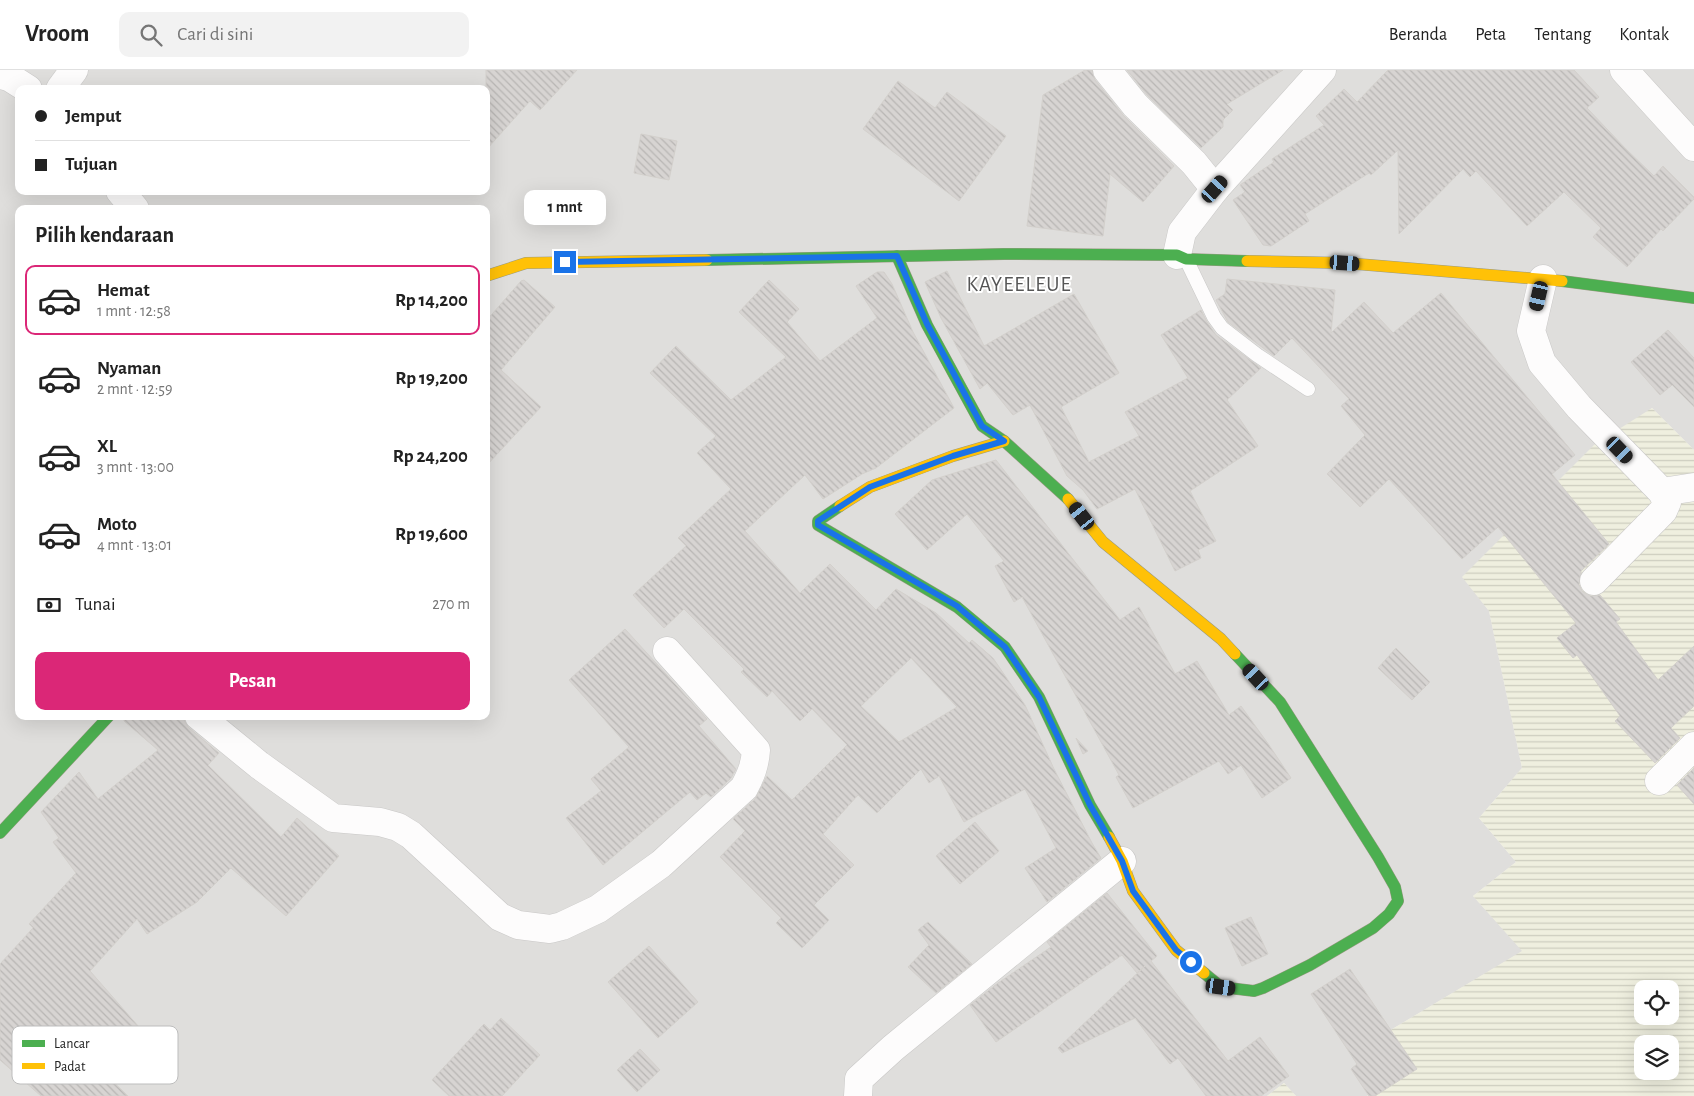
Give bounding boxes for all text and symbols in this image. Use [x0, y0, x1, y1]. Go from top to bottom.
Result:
search box [119, 12, 469, 57]
icon: search [137, 21, 165, 49]
text: Vroom [25, 22, 89, 46]
text: Cari di sini [177, 25, 253, 44]
text: Beranda [1389, 26, 1447, 44]
text: Peta [1475, 26, 1506, 44]
text: Tentang [1534, 26, 1591, 44]
text: Kontak [1619, 26, 1669, 44]
text: Jemput [65, 107, 121, 126]
text: Tujuan [65, 155, 118, 174]
car [1199, 173, 1230, 205]
callout: 1 mnt [524, 190, 606, 224]
text: 1 mnt [548, 199, 582, 215]
text: Pilih kendaraan [35, 224, 174, 246]
route end [554, 251, 576, 273]
car [1329, 254, 1360, 272]
district label: KAYEELEUE [966, 274, 1072, 295]
icon: car [37, 278, 82, 323]
car [1528, 280, 1549, 312]
text: Hemat [97, 281, 150, 300]
text: Rp 14,200 [395, 291, 468, 310]
text: 1 mnt · 12:58 [97, 303, 171, 319]
icon: car [37, 356, 82, 401]
text: Nyaman [97, 359, 161, 378]
text: Rp 19,200 [395, 369, 468, 388]
text: 2 mnt · 12:59 [97, 381, 173, 397]
icon: car [37, 434, 82, 479]
car [1604, 434, 1635, 466]
text: XL [97, 437, 117, 456]
text: Rp 24,200 [393, 447, 468, 466]
text: 3 mnt · 13:00 [97, 459, 174, 475]
car [1066, 500, 1097, 532]
icon: car [37, 512, 82, 557]
text: Moto [97, 515, 137, 534]
text: Rp 19,600 [395, 525, 468, 544]
text: 4 mnt · 13:01 [97, 537, 172, 553]
icon: cash [35, 591, 63, 619]
text: Tunai [75, 595, 116, 614]
text: 270 m [432, 596, 470, 612]
button: Pesan [35, 652, 470, 710]
car [1240, 661, 1271, 693]
route start [1180, 951, 1202, 973]
car [1205, 977, 1236, 997]
map controls [1634, 980, 1679, 1080]
button: locate [1634, 980, 1679, 1025]
legend [12, 1026, 178, 1084]
button: layers [1634, 1035, 1679, 1080]
text: Lancar [54, 1037, 90, 1051]
text: Padat [54, 1060, 86, 1074]

